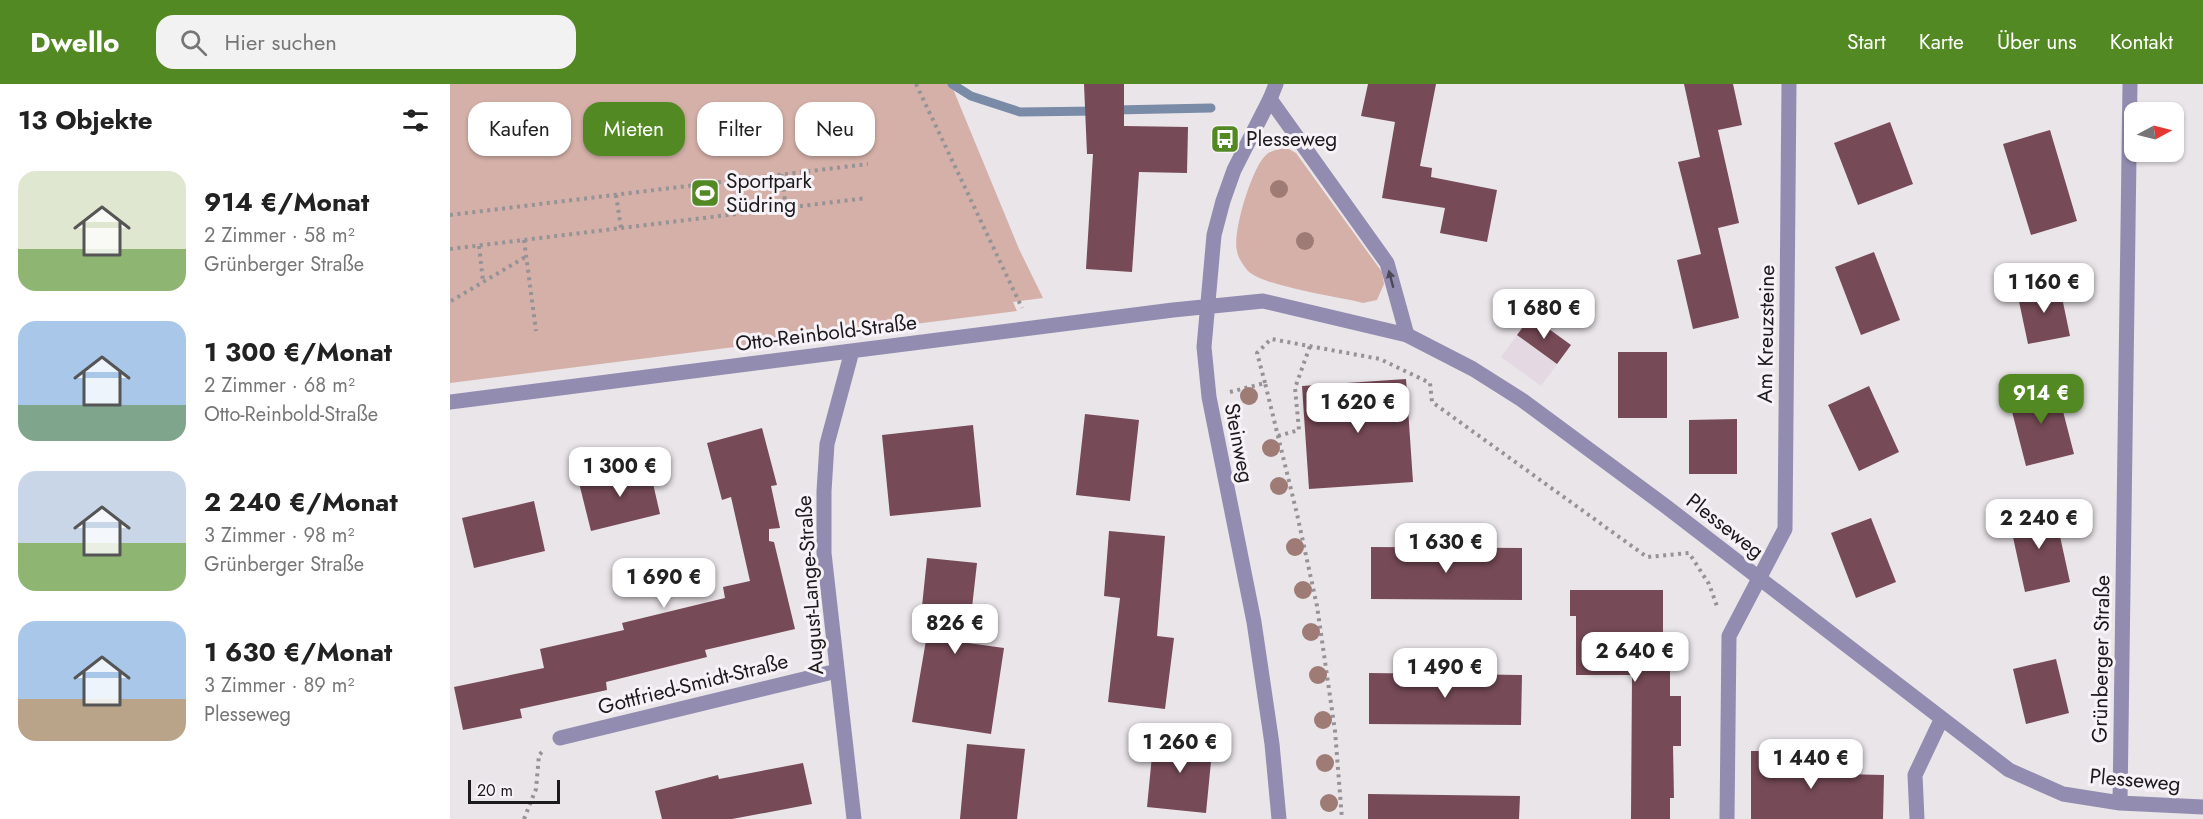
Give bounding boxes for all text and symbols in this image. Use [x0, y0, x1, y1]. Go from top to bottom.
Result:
search box [156, 15, 576, 69]
text: Dwello [30, 22, 120, 63]
icon: search [177, 26, 210, 59]
text: Hier suchen [225, 26, 337, 58]
text: Start [1847, 27, 1886, 57]
text: Karte [1919, 27, 1964, 57]
text: Über uns [1997, 27, 2077, 57]
text: Kontakt [2110, 27, 2173, 57]
text: 13 Objekte [18, 101, 153, 139]
chip: Kaufen [468, 102, 571, 156]
chip: Mieten [583, 102, 685, 156]
chip: Filter [697, 102, 783, 156]
chip: Neu [795, 102, 875, 156]
north arrow [2124, 102, 2184, 162]
map controls [2124, 102, 2184, 162]
icon: filters [399, 104, 432, 137]
bus stop icon: Plesseweg [1209, 123, 1241, 155]
place label: Plesseweg [1246, 124, 1337, 154]
place label: Sportpark Südring [726, 166, 812, 220]
sports icon: Sportpark Südring [689, 177, 721, 209]
text: 914 €/Monat [204, 183, 369, 221]
icon: home [66, 195, 138, 267]
text: 2 Zimmer · 58 m² [204, 221, 355, 250]
text: Grünberger Straße [204, 250, 364, 279]
pin: 1 160 € [1989, 263, 2099, 314]
street label: Am Kreuzsteine [1750, 264, 1782, 403]
text: 1 160 € [2008, 268, 2080, 297]
one-way arrow [1386, 269, 1396, 288]
pin: 1 680 € [1489, 289, 1599, 340]
text: 1 680 € [1507, 294, 1581, 323]
street label: Otto-Reinbold-Straße [733, 307, 919, 359]
text: 1 300 €/Monat [204, 333, 392, 371]
icon: home [66, 345, 138, 417]
text: 2 Zimmer · 68 m² [204, 371, 355, 400]
pin: 914 € [1999, 374, 2083, 425]
text: 914 € [2013, 379, 2069, 408]
pin: 1 620 € [1303, 383, 1413, 434]
text: 1 620 € [1320, 388, 1396, 417]
text: Otto-Reinbold-Straße [204, 400, 378, 429]
street label: Steinweg [1217, 401, 1261, 485]
pin: 1 300 € [565, 447, 675, 498]
text: 1 300 € [583, 452, 657, 481]
text: 2 240 €/Monat [204, 483, 398, 521]
street label: Plesseweg [1680, 486, 1770, 566]
street label: August-Lange-Straße [789, 494, 831, 676]
icon: home [66, 495, 138, 567]
pin: 2 240 € [1984, 499, 2094, 550]
text: 2 240 € [2000, 504, 2078, 533]
text: 3 Zimmer · 98 m² [204, 521, 354, 550]
pin: 1 630 € [1391, 523, 1501, 574]
text: 1 630 € [1409, 528, 1483, 557]
text: Grünberger Straße [204, 550, 364, 579]
pin: 1 690 € [609, 558, 719, 609]
text: 1 690 € [626, 563, 702, 592]
street label: Grünberger Straße [2085, 575, 2117, 743]
pin: 826 € [913, 604, 997, 655]
text: 826 € [926, 609, 984, 638]
pin: 2 640 € [1580, 632, 1690, 683]
text: 1 630 €/Monat [204, 633, 392, 671]
text: 2 640 € [1596, 637, 1674, 666]
icon: home [66, 645, 138, 717]
street label: Gottfried-Smidt-Straße [595, 646, 791, 722]
pin: 1 490 € [1390, 648, 1500, 699]
text: 1 490 € [1407, 653, 1483, 682]
text: 3 Zimmer · 89 m² [204, 671, 354, 700]
text: Plesseweg [204, 700, 291, 729]
pin: 1 260 € [1125, 723, 1235, 774]
text: 1 260 € [1142, 728, 1218, 757]
pin: 1 440 € [1756, 739, 1866, 790]
text: 1 440 € [1773, 744, 1849, 773]
street label: Plesseweg [2088, 761, 2182, 799]
scale bar [468, 777, 560, 804]
text: 20 m [477, 779, 513, 802]

